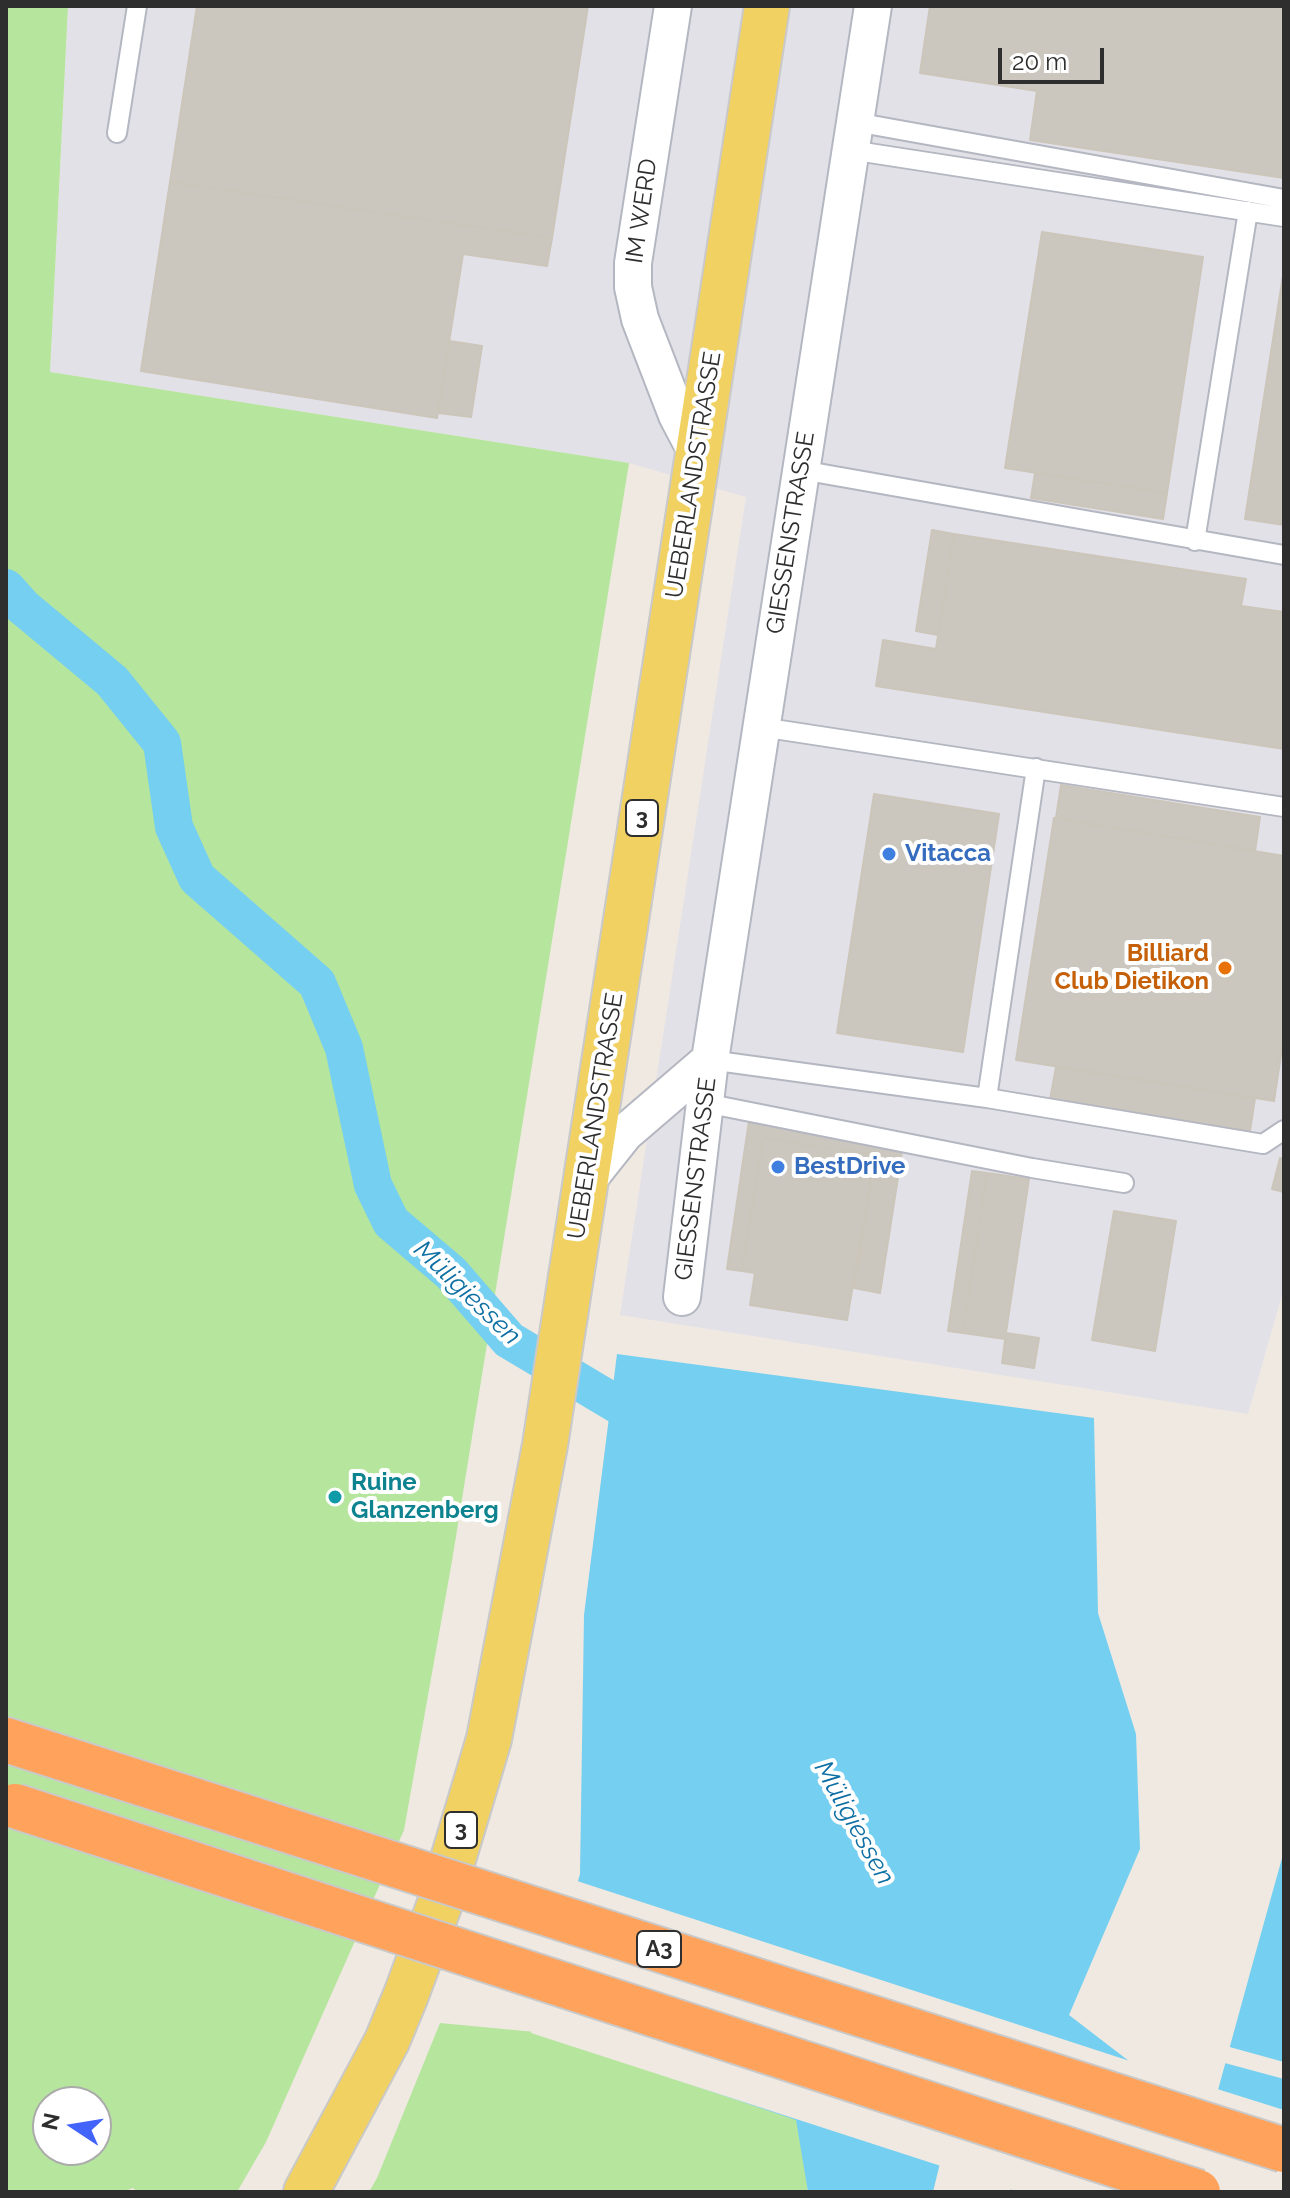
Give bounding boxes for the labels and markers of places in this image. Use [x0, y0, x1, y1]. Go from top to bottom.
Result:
place label: Vitacca [905, 840, 991, 868]
marker: Vitacca [880, 845, 898, 863]
place label: Billiard Club Dietikon [1054, 940, 1209, 996]
marker: Billiard Club Dietikon [1216, 959, 1234, 977]
place label: BestDrive [794, 1153, 905, 1181]
marker: BestDrive [769, 1158, 787, 1176]
place label: Ruine Glanzenberg [351, 1469, 499, 1525]
marker: Ruine Glanzenberg [326, 1488, 344, 1506]

